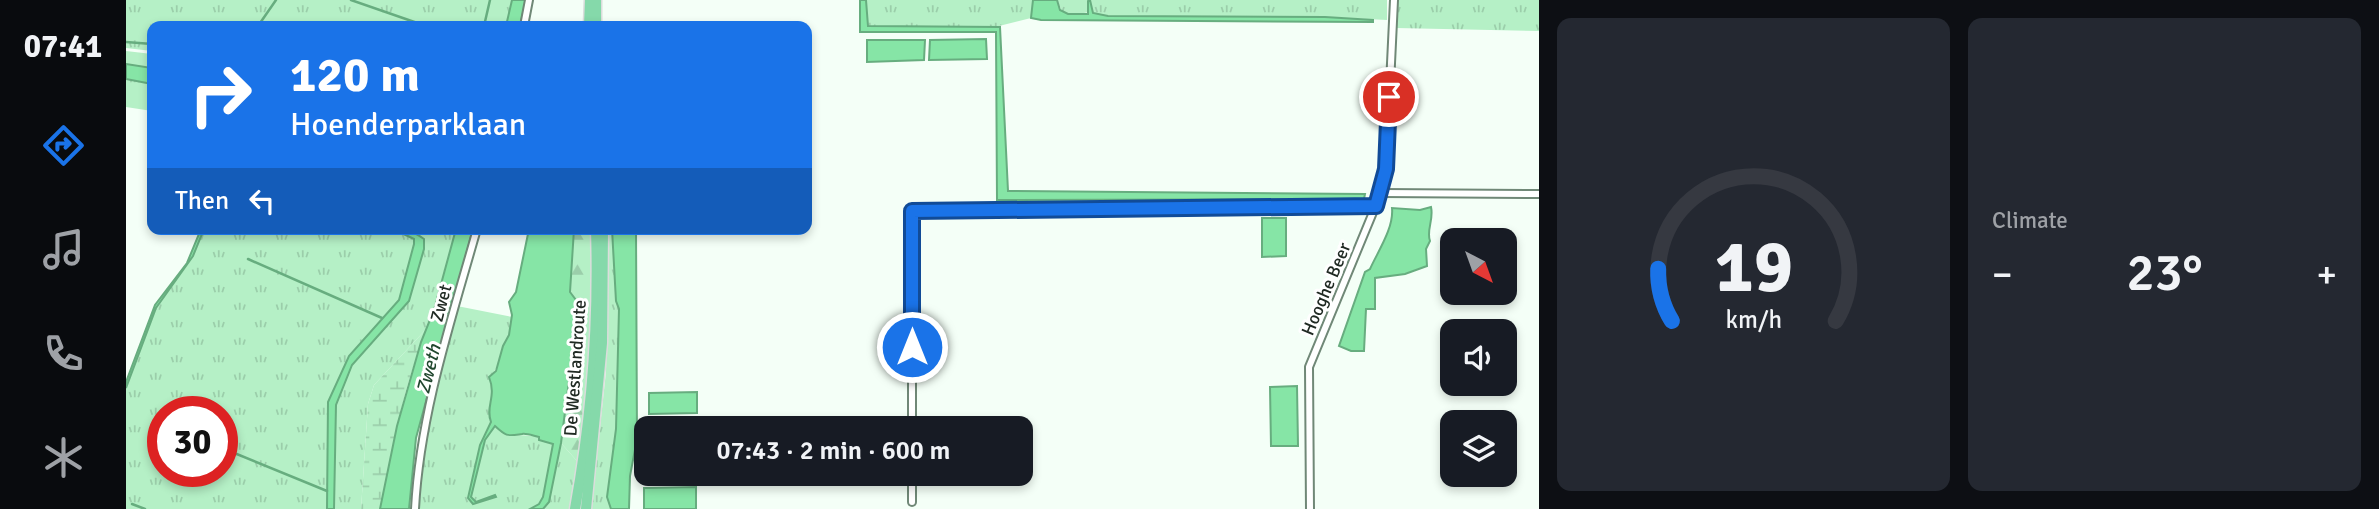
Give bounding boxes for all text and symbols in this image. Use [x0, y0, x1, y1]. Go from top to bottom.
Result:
text: 07:41 [24, 27, 102, 66]
text: 120 m [290, 45, 420, 105]
icon: right [175, 49, 266, 140]
pin [1359, 67, 1419, 127]
icon: arrive [1370, 78, 1408, 116]
text: Hoenderparklaan [290, 105, 526, 144]
icon: directions [39, 121, 88, 170]
icon: left [243, 182, 281, 220]
text: Then [175, 185, 229, 217]
text: Climate [1992, 206, 2068, 235]
text: 19 [1714, 223, 1793, 312]
icon: music [39, 225, 88, 274]
north arrow [1440, 228, 1517, 304]
map controls [1440, 228, 1517, 487]
street label: Hooghe Beer [1297, 239, 1356, 339]
text: 23° [2126, 241, 2203, 305]
text: − [1992, 251, 2013, 298]
text: + [2316, 251, 2337, 298]
street label: Zwet [426, 282, 456, 324]
street label: De Westlandroute [559, 299, 591, 437]
text: km/h [1725, 303, 1782, 334]
position arrow [875, 310, 949, 384]
button: sound [1440, 319, 1517, 396]
icon: phone [39, 329, 88, 378]
water label: Zweth [411, 341, 447, 396]
speed limit sign: 30 [147, 396, 238, 487]
button: layers [1440, 410, 1517, 487]
icon: climate [39, 433, 88, 482]
text: 07:43 · 2 min · 600 m [717, 435, 950, 467]

